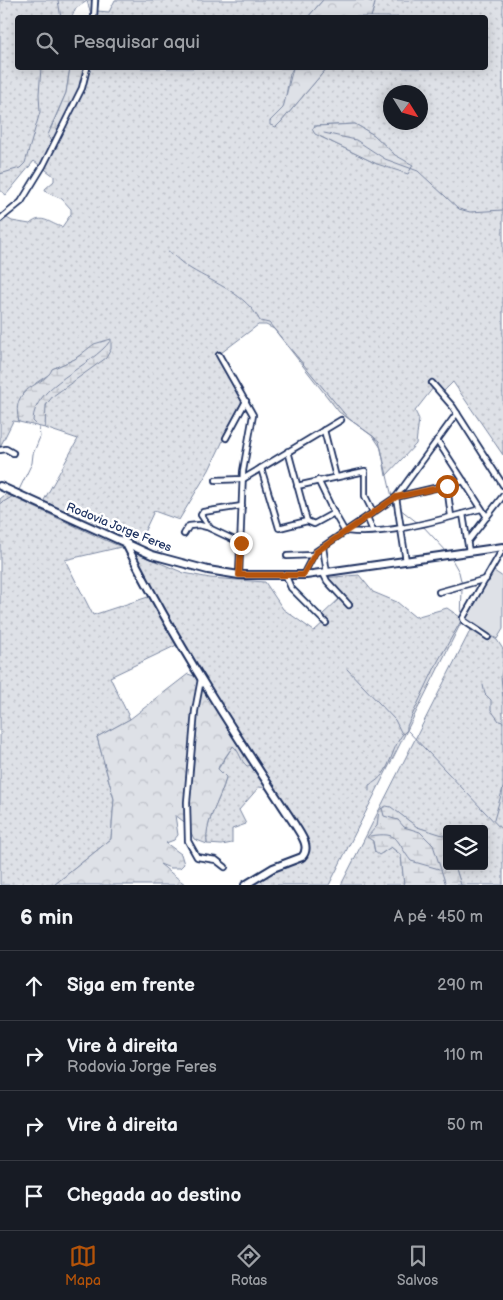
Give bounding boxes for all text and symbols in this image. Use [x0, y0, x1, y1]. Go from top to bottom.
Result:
search box [15, 15, 488, 70]
icon: search [33, 29, 61, 57]
text: Pesquisar aqui [73, 31, 200, 54]
north arrow [383, 85, 428, 130]
route start [436, 475, 459, 498]
street label: Rodovia Jorge Feres [64, 499, 174, 555]
route end [230, 532, 253, 555]
map controls [443, 825, 488, 870]
button: layers [443, 825, 488, 870]
text: 6 min [20, 905, 73, 930]
text: A pé · 450 m [394, 908, 483, 927]
icon: ahead [20, 972, 48, 1000]
text: Siga em frente [67, 974, 195, 997]
text: 290 m [437, 976, 483, 995]
text: Vire à direita [67, 1035, 178, 1058]
icon: right [20, 1042, 48, 1070]
text: 110 m [444, 1046, 483, 1065]
text: Rodovia Jorge Feres [67, 1058, 217, 1077]
icon: right [20, 1112, 48, 1140]
text: Vire à direita [67, 1114, 178, 1137]
text: 50 m [447, 1116, 483, 1135]
icon: arrive [20, 1182, 48, 1210]
text: Chegada ao destino [67, 1184, 241, 1207]
tab: Mapa [65, 1242, 101, 1289]
tab: Rotas [231, 1242, 267, 1289]
tab: Salvos [397, 1242, 438, 1289]

